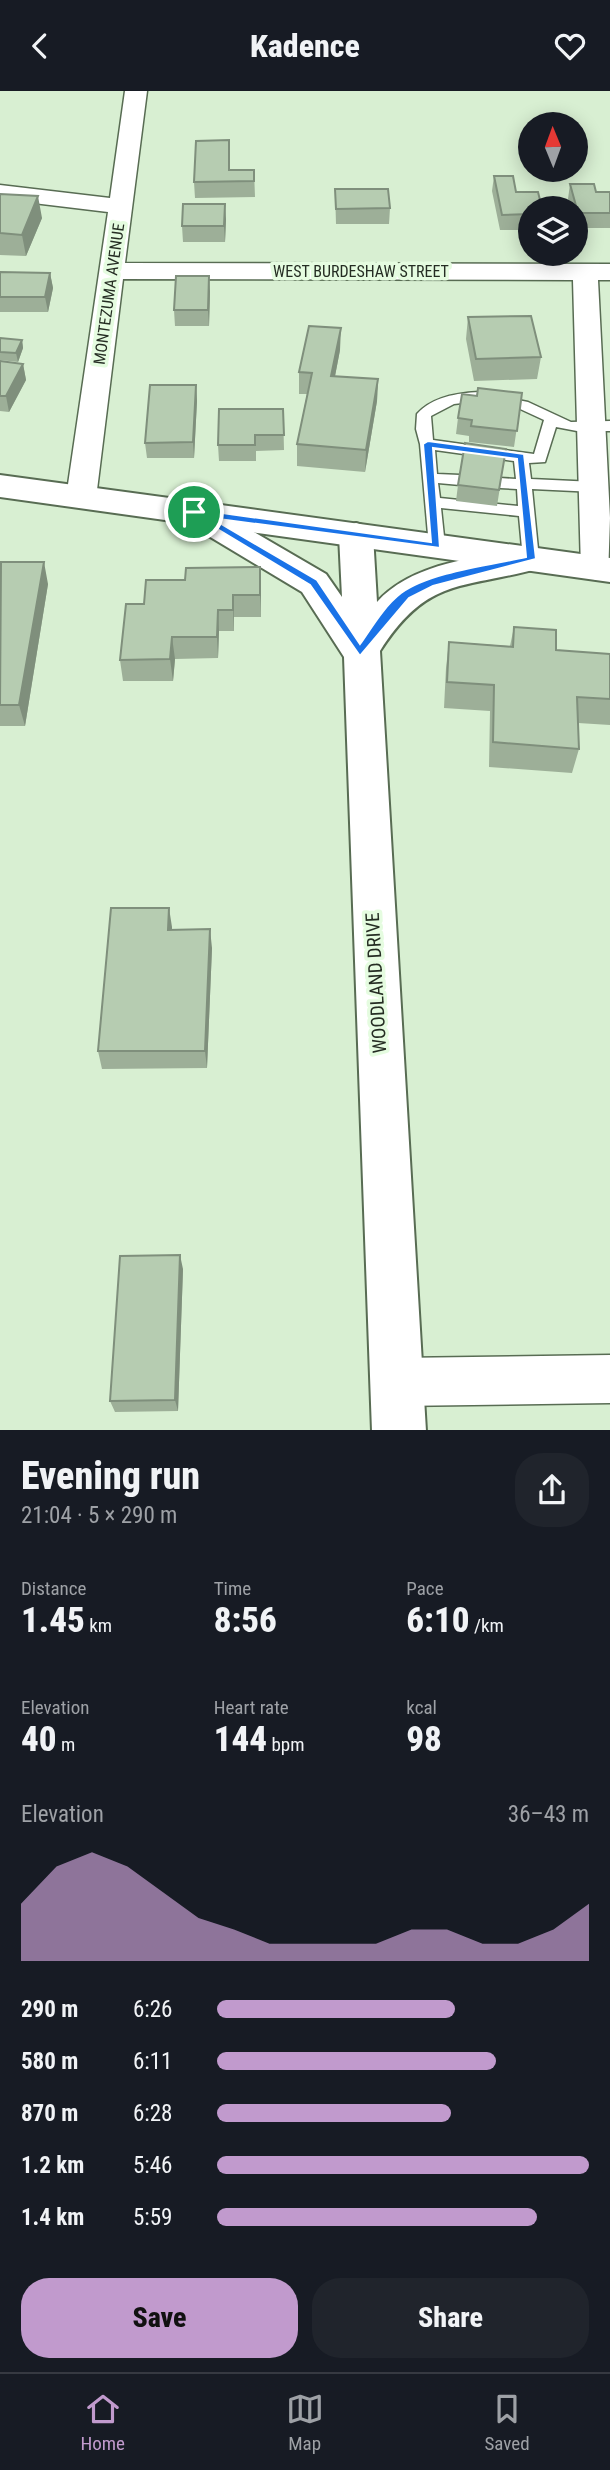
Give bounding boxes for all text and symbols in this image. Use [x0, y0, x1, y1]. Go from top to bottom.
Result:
icon: back [21, 27, 59, 65]
text: Kadence [250, 27, 360, 65]
icon: heart [551, 27, 589, 65]
north arrow [518, 112, 588, 182]
map controls [518, 112, 588, 266]
button: layers [518, 196, 588, 266]
street label: MONTEZUMA AVENUE [90, 222, 128, 366]
street label: WEST BURDESHAW STREET [273, 262, 449, 281]
pin [164, 482, 224, 542]
icon: arrive [175, 493, 213, 531]
street label: WOODLAND DRIVE [361, 912, 391, 1054]
button: share [515, 1453, 589, 1527]
text: Evening run [21, 1454, 200, 1498]
text: 21:04 · 5 × 290 m [21, 1502, 177, 1529]
text: Distance [21, 1577, 86, 1600]
text: Time [214, 1577, 251, 1600]
text: Pace [406, 1577, 444, 1600]
text: 1.45 [21, 1600, 85, 1641]
text: 8:56 [214, 1600, 277, 1641]
text: 6:10 [406, 1600, 470, 1641]
text: km [85, 1614, 112, 1637]
text: /km [470, 1614, 504, 1637]
text: Elevation [21, 1696, 89, 1719]
text: Heart rate [214, 1696, 289, 1719]
text: kcal [406, 1696, 437, 1719]
text: 40 [21, 1719, 57, 1760]
text: 144 [214, 1719, 267, 1760]
text: 98 [406, 1719, 442, 1760]
text: m [57, 1733, 75, 1756]
text: bpm [267, 1733, 304, 1756]
text: Elevation [21, 1801, 104, 1828]
text: 36–43 m [508, 1801, 589, 1828]
text: 290 m [21, 1996, 78, 2023]
text: 6:26 [133, 1996, 172, 2023]
text: 580 m [21, 2048, 78, 2075]
text: 6:11 [133, 2048, 172, 2075]
text: 870 m [21, 2100, 78, 2127]
text: 6:28 [133, 2100, 172, 2127]
text: 1.2 km [21, 2152, 84, 2179]
text: 5:46 [133, 2152, 172, 2179]
text: 1.4 km [21, 2204, 84, 2231]
text: 5:59 [133, 2204, 172, 2231]
button: Save [21, 2278, 298, 2358]
button: Share [312, 2278, 589, 2358]
tab: Home [80, 2390, 125, 2455]
tab: Map [286, 2390, 324, 2455]
tab: Saved [484, 2390, 530, 2455]

